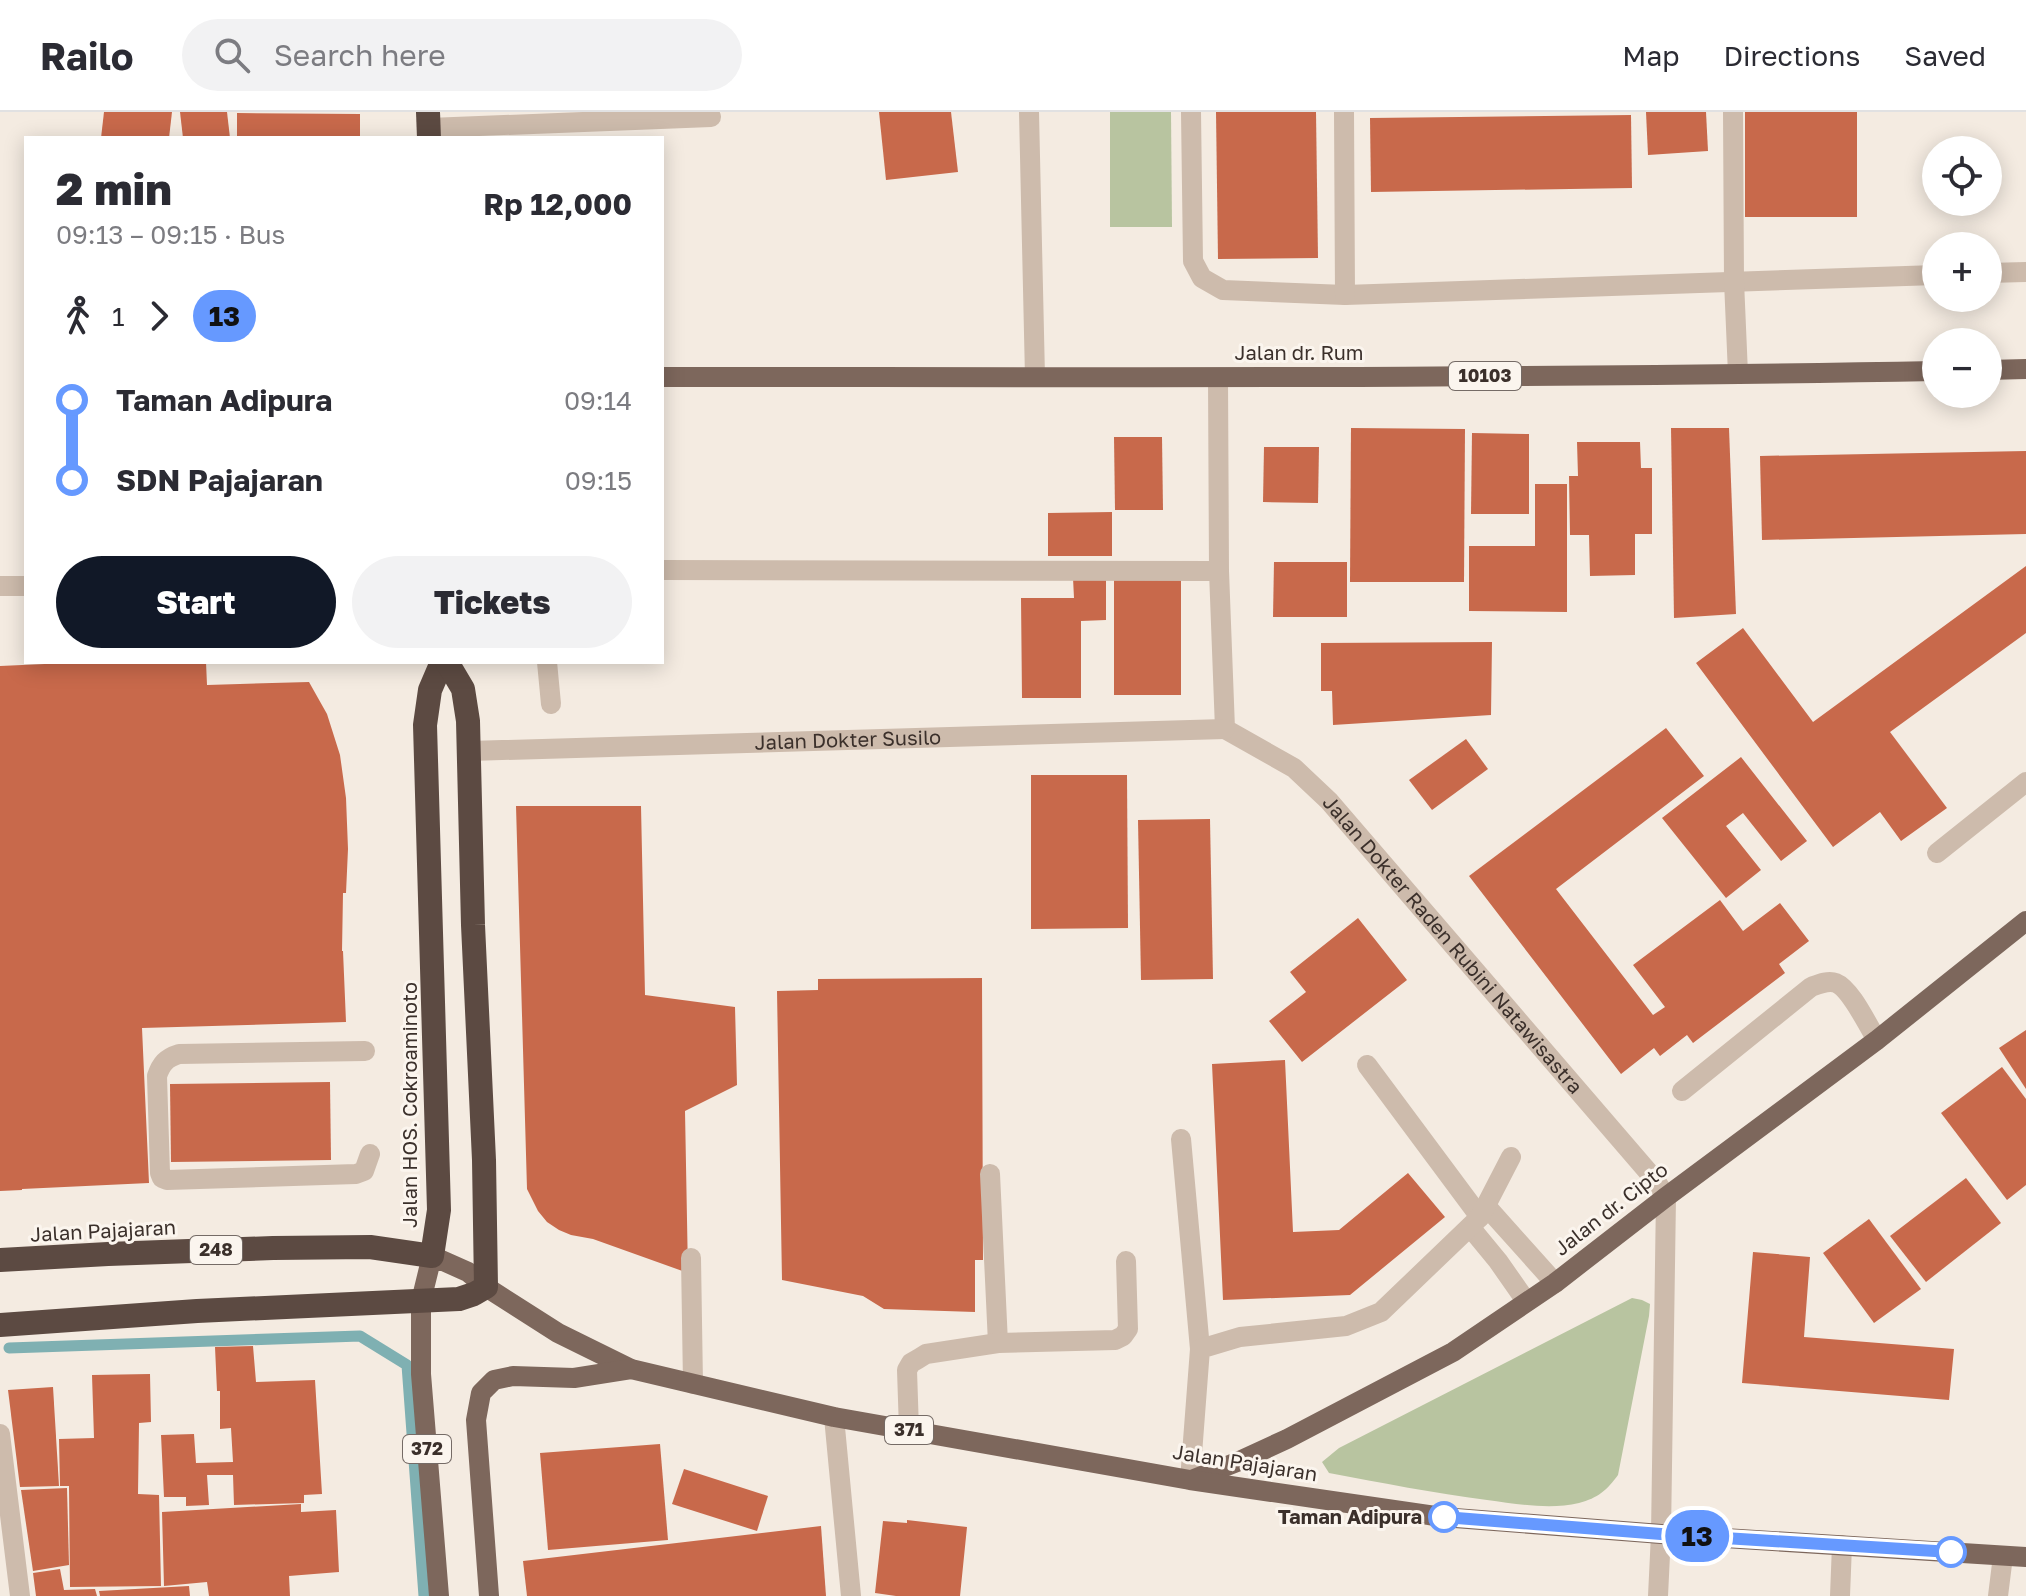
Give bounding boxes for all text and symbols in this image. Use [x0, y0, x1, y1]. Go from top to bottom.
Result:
search box [182, 19, 742, 91]
text: Railo [40, 33, 134, 78]
icon: search [210, 33, 254, 77]
text: Search here [274, 37, 446, 73]
text: Map [1622, 39, 1679, 72]
text: Directions [1723, 39, 1860, 72]
text: Saved [1904, 39, 1986, 72]
map controls [1922, 136, 2002, 408]
button: locate [1922, 136, 2002, 216]
text: 2 min [56, 162, 172, 215]
text: Rp 12,000 [483, 186, 632, 222]
text: 09:13 – 09:15 · Bus [56, 219, 285, 250]
button: + [1922, 232, 2002, 312]
icon: walk [56, 294, 100, 338]
icon: forward [137, 294, 181, 338]
text: 13 [209, 299, 240, 332]
text: 1 [112, 301, 125, 332]
button: − [1922, 328, 2002, 408]
street label: Jalan dr. Rum [1234, 340, 1364, 364]
road number: 10103 [1449, 362, 1521, 390]
text: Taman Adipura [116, 382, 332, 418]
text: 09:14 [564, 385, 632, 416]
text: SDN Pajajaran [116, 462, 323, 498]
text: 09:15 [565, 465, 632, 496]
button: Start [56, 556, 336, 648]
button: Tickets [352, 556, 632, 648]
street label: Jalan Dokter Susilo [754, 724, 941, 754]
street label: Jalan Dokter Raden Rubini Natawisastra [1318, 790, 1588, 1098]
street label: Jalan HOS. Cokroaminoto [397, 982, 421, 1228]
street label: Jalan dr. Cipto [1549, 1156, 1672, 1260]
street label: Jalan Pajajaran [29, 1214, 177, 1246]
road number: 248 [190, 1236, 242, 1264]
road number: 371 [885, 1416, 933, 1444]
road number: 372 [403, 1435, 451, 1463]
street label: Jalan Pajajaran [1171, 1439, 1319, 1485]
marker: Taman Adipura [1429, 1502, 1459, 1532]
place label: Taman Adipura [1278, 1504, 1422, 1528]
line badge: 13 [1661, 1510, 1733, 1562]
text: 13 [1681, 1519, 1713, 1552]
unlabelled marker [1936, 1537, 1966, 1567]

